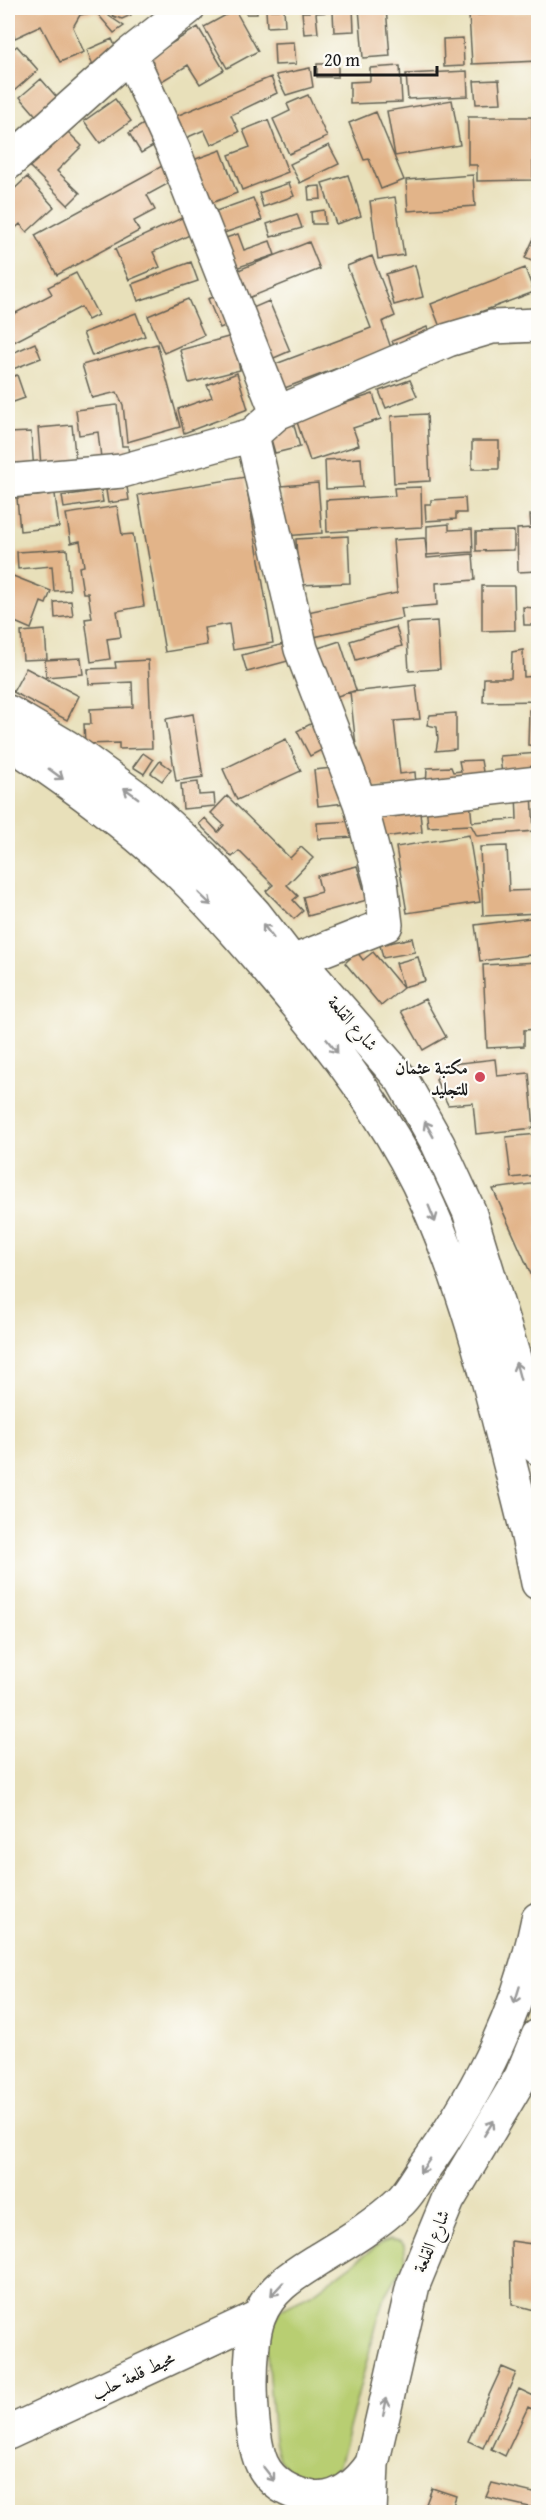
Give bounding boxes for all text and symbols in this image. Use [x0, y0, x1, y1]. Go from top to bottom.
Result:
scale bar [315, 39, 436, 77]
text: 20 m [324, 46, 360, 73]
one-way arrow [47, 768, 63, 780]
one-way arrow [123, 787, 139, 799]
one-way arrow [198, 891, 213, 906]
one-way arrow [262, 923, 274, 939]
street label: شارع القلعة [320, 989, 385, 1058]
one-way arrow [325, 1038, 338, 1054]
place label: مكتبة عثمان للتجليد [395, 1054, 468, 1102]
marker: مكتبة عثمان للتجليد [473, 1070, 487, 1084]
one-way arrow [423, 1121, 435, 1138]
one-way arrow [427, 1204, 438, 1222]
one-way arrow [512, 1362, 523, 1381]
one-way arrow [511, 1985, 522, 2004]
one-way arrow [484, 2120, 496, 2137]
one-way arrow [419, 2158, 431, 2174]
street label: شارع القلعة [406, 2205, 458, 2277]
one-way arrow [270, 2282, 284, 2297]
street label: محيط قلعة حلب [87, 2344, 179, 2406]
one-way arrow [380, 2398, 391, 2417]
one-way arrow [263, 2466, 276, 2482]

